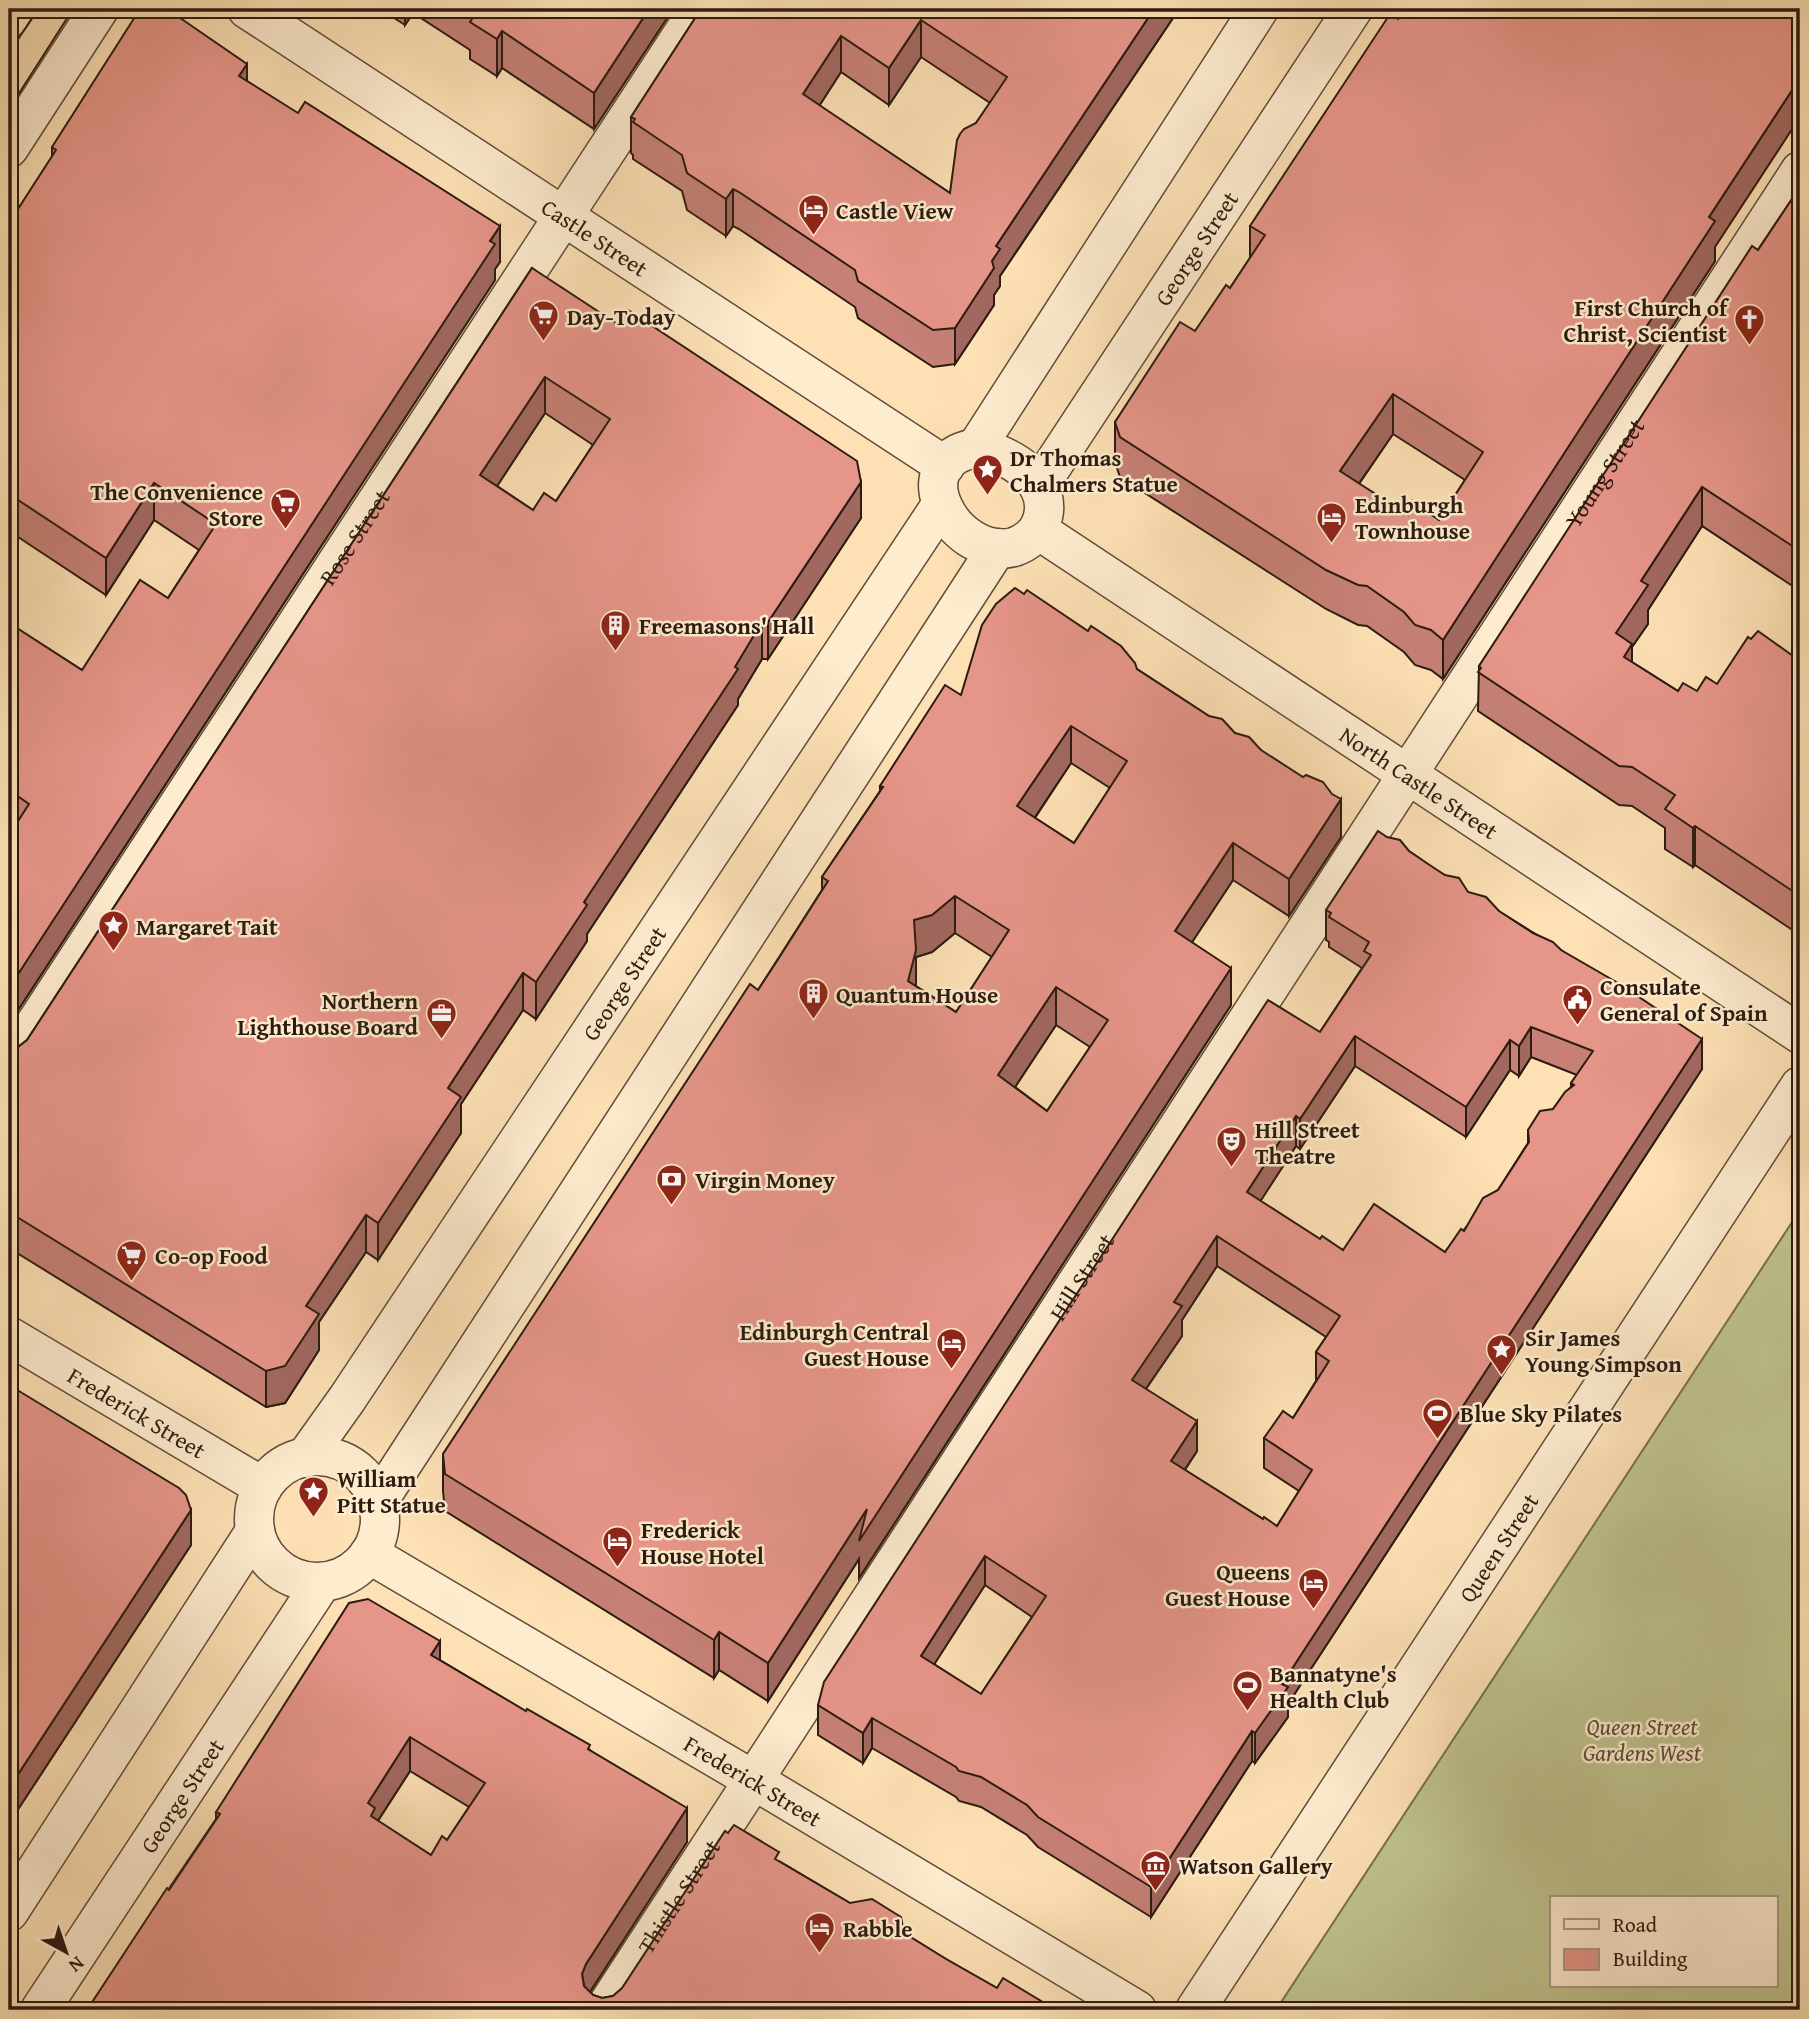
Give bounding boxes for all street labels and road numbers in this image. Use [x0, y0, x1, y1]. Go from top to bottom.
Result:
street label: George Street [1146, 184, 1246, 312]
street label: Castle Street [535, 190, 655, 284]
street label: Young Street [1556, 411, 1652, 534]
street label: Rose Street [310, 482, 397, 591]
street label: North Castle Street [1333, 718, 1505, 847]
street label: George Street [573, 919, 674, 1047]
street label: Hill Street [1041, 1226, 1122, 1327]
street label: Frederick Street [62, 1358, 212, 1466]
street label: Queen Street [1450, 1486, 1546, 1608]
street label: Frederick Street [678, 1727, 828, 1834]
street label: George Street [132, 1732, 231, 1859]
street label: Thistle Street [629, 1832, 727, 1960]

